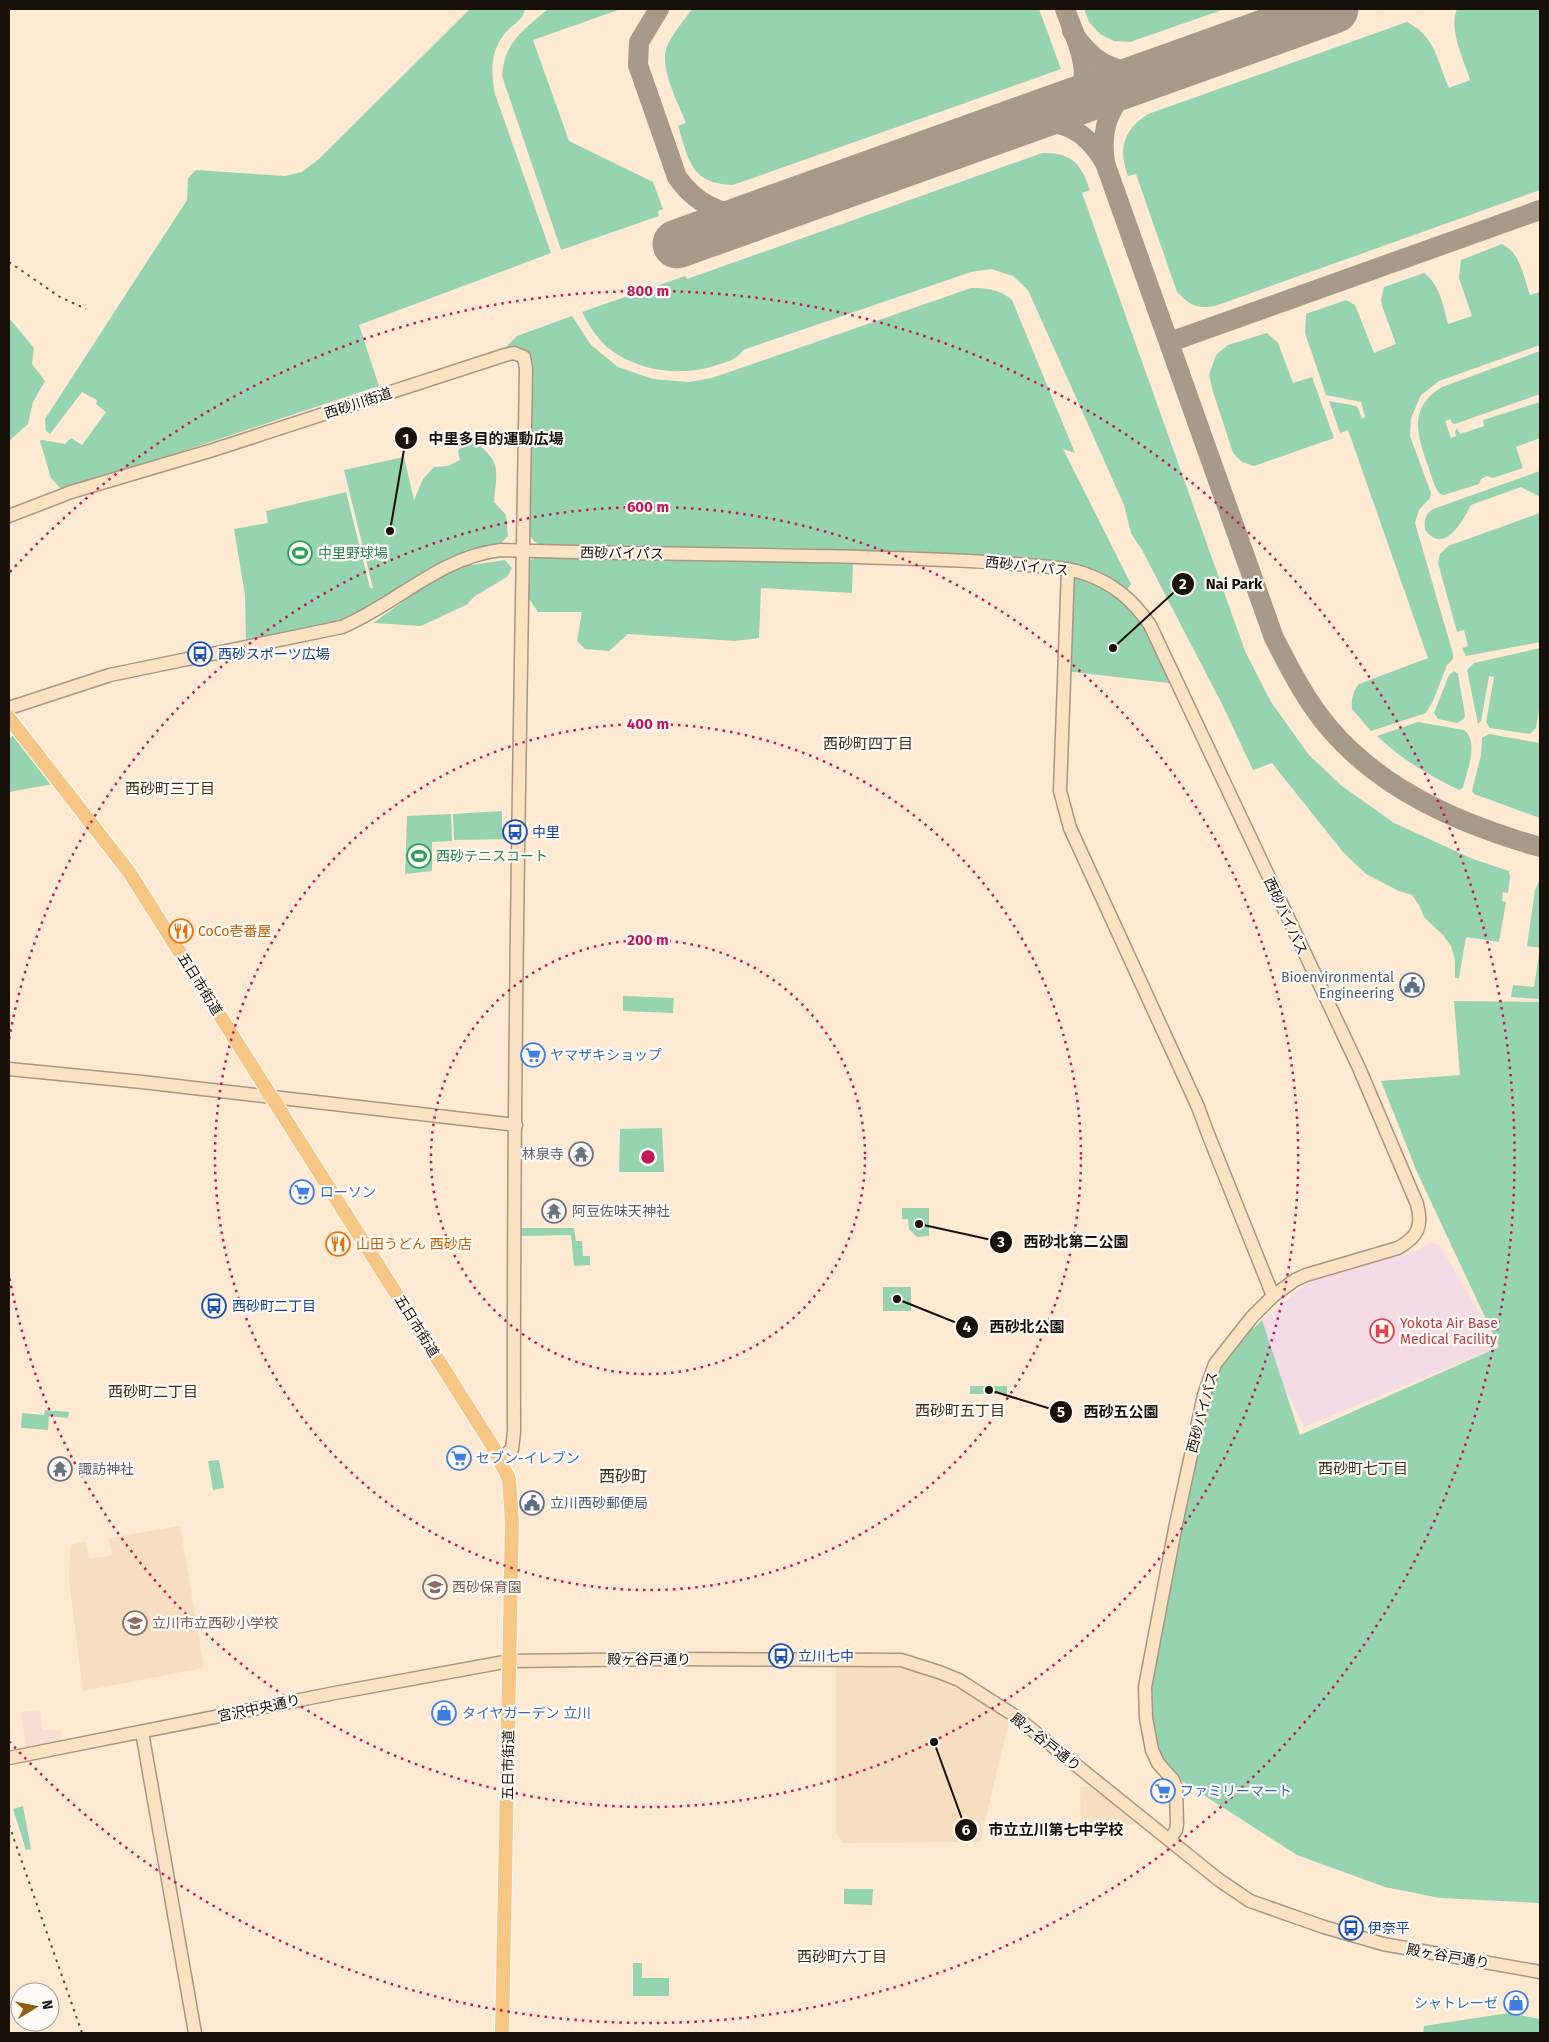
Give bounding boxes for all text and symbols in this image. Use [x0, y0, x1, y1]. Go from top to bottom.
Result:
text: 800 m [627, 282, 669, 300]
street label: 西砂川街道 [322, 385, 394, 422]
callout: 中里多目的運動広場 [393, 423, 573, 453]
text: 1 [403, 430, 409, 448]
text: 中里多目的運動広場 [428, 430, 564, 448]
text: 600 m [627, 498, 669, 516]
sports icon: 中里野球場 [287, 540, 313, 566]
street label: 西砂バイパス [580, 544, 664, 563]
place label: 中里野球場 [318, 545, 388, 562]
street label: 西砂バイパス [984, 554, 1069, 579]
callout: Nai Park [1171, 569, 1273, 599]
text: 2 [1179, 575, 1187, 593]
text: Nai Park [1206, 575, 1263, 593]
bus stop icon: 西砂スポーツ広場 [187, 641, 213, 667]
place label: 西砂スポーツ広場 [218, 646, 330, 663]
text: 400 m [627, 715, 669, 733]
district label: 西砂町四丁目 [823, 735, 913, 753]
district label: 西砂町三丁目 [125, 780, 215, 798]
bus stop icon: 中里 [502, 819, 528, 845]
place label: 中里 [532, 824, 560, 841]
sports icon: 西砂テニスコート [406, 843, 432, 869]
place label: 西砂テニスコート [436, 848, 548, 865]
street label: 西砂バイパス [1260, 875, 1311, 958]
restaurant icon: CoCo壱番屋 [168, 918, 194, 944]
place label: CoCo壱番屋 [198, 923, 271, 940]
text: 200 m [627, 931, 669, 949]
street label: 五日市街道 [174, 950, 225, 1018]
place label: Bioenvironmental Engineering [1281, 969, 1395, 1002]
public building icon: Bioenvironmental Engineering [1399, 972, 1425, 998]
supermarket icon: ヤマザキショップ [520, 1042, 546, 1068]
place label: ヤマザキショップ [550, 1047, 662, 1064]
temple icon: 林泉寺 [568, 1141, 594, 1167]
place label: 林泉寺 [522, 1146, 564, 1163]
centre of rings [639, 1148, 657, 1166]
supermarket icon: ローソン [289, 1179, 315, 1205]
place label: ローソン [320, 1184, 376, 1201]
temple icon: 阿豆佐味天神社 [541, 1198, 567, 1224]
place label: 阿豆佐味天神社 [572, 1203, 670, 1220]
callout: 西砂北第二公園 [988, 1227, 1138, 1257]
restaurant icon: 山田うどん 西砂店 [325, 1231, 351, 1257]
text: 3 [996, 1233, 1005, 1251]
text: 西砂北第二公園 [1023, 1233, 1129, 1251]
place label: 山田うどん 西砂店 [356, 1236, 472, 1253]
street label: 五日市街道 [391, 1292, 442, 1360]
bus stop icon: 西砂町二丁目 [201, 1293, 227, 1319]
place label: 西砂町二丁目 [232, 1298, 316, 1315]
callout: 西砂北公園 [954, 1312, 1074, 1342]
place label: Yokota Air Base Medical Facility [1400, 1315, 1498, 1348]
text: 4 [963, 1318, 972, 1336]
text: 西砂北公園 [989, 1318, 1065, 1336]
hospital icon: Yokota Air Base Medical Facility [1369, 1318, 1395, 1344]
street label: 西砂バイパス [1183, 1369, 1222, 1455]
district label: 西砂町二丁目 [108, 1383, 198, 1401]
callout: 西砂五公園 [1049, 1397, 1169, 1427]
district label: 西砂町五丁目 [915, 1402, 1005, 1420]
text: 5 [1057, 1403, 1065, 1421]
text: 西砂五公園 [1083, 1403, 1159, 1421]
supermarket icon: セブン-イレブン [446, 1445, 472, 1471]
place label: セブン-イレブン [476, 1450, 580, 1467]
temple icon: 諏訪神社 [47, 1456, 73, 1482]
district label: 西砂町七丁目 [1318, 1460, 1408, 1478]
place label: 諏訪神社 [78, 1461, 134, 1478]
district label: 西砂町 [599, 1467, 647, 1486]
public building icon: 立川西砂郵便局 [519, 1490, 545, 1516]
place label: 立川西砂郵便局 [550, 1495, 648, 1512]
school or university icon: 西砂保育園 [422, 1574, 448, 1600]
place label: 西砂保育園 [452, 1579, 522, 1596]
school or university icon: 立川市立西砂小学校 [122, 1610, 148, 1636]
place label: 立川市立西砂小学校 [152, 1615, 278, 1632]
bus stop icon: 立川七中 [768, 1643, 794, 1669]
place label: 立川七中 [798, 1648, 854, 1665]
street label: 殿ヶ谷戸通り [607, 1651, 691, 1668]
street label: 宮沢中央通り [216, 1691, 302, 1726]
shop icon: タイヤガーデン 立川 [431, 1700, 457, 1726]
place label: タイヤガーデン 立川 [462, 1705, 591, 1722]
street label: 殿ヶ谷戸通り [1007, 1710, 1084, 1775]
street label: 五日市街道 [499, 1730, 518, 1800]
supermarket icon: ファミリーマート [1150, 1778, 1176, 1804]
place label: ファミリーマート [1180, 1783, 1292, 1800]
callout: 市立立川第七中学校 [953, 1815, 1133, 1845]
text: 6 [962, 1821, 971, 1839]
text: 市立立川第七中学校 [988, 1821, 1124, 1839]
bus stop icon: 伊奈平 [1338, 1915, 1364, 1941]
place label: 伊奈平 [1368, 1920, 1410, 1937]
street label: 殿ヶ谷戸通り [1405, 1941, 1491, 1972]
district label: 西砂町六丁目 [797, 1948, 887, 1966]
north arrow [10, 1982, 60, 2032]
shop icon: シャトレーゼ [1503, 1990, 1529, 2016]
place label: シャトレーゼ [1414, 1995, 1498, 2012]
text: N [38, 1999, 56, 2011]

